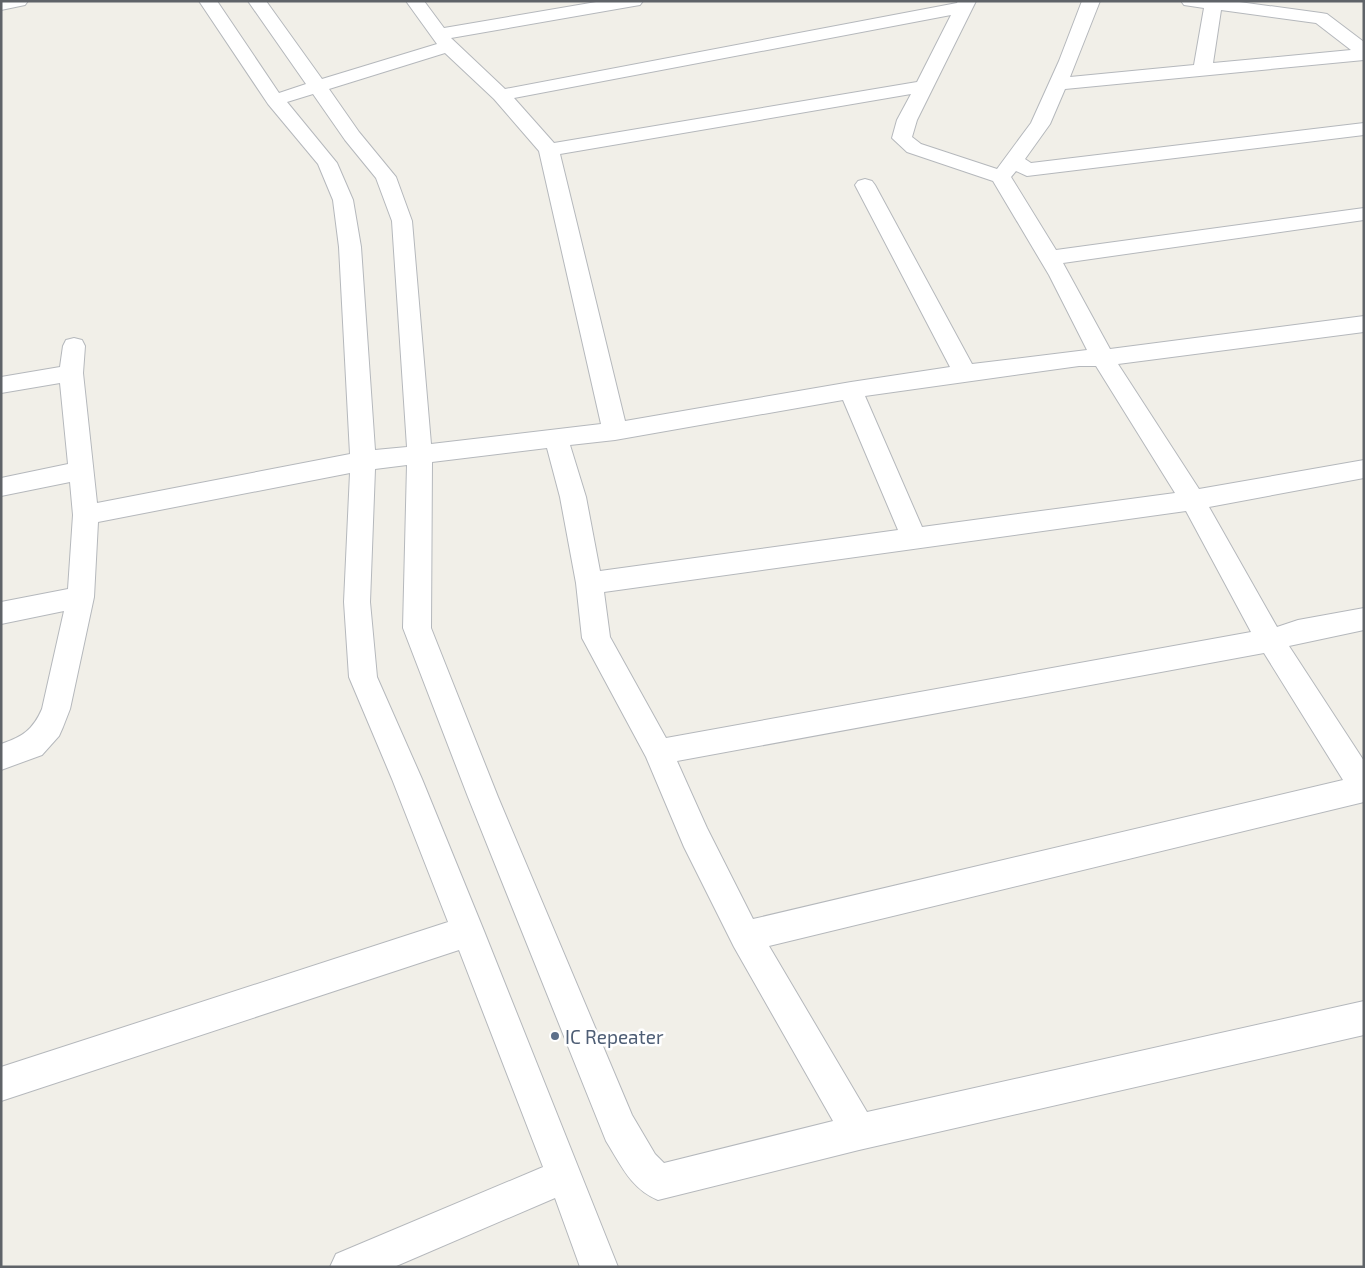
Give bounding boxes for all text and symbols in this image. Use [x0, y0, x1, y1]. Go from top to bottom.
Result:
place label: IC Repeater [565, 1025, 664, 1048]
marker: IC Repeater [549, 1030, 561, 1042]

